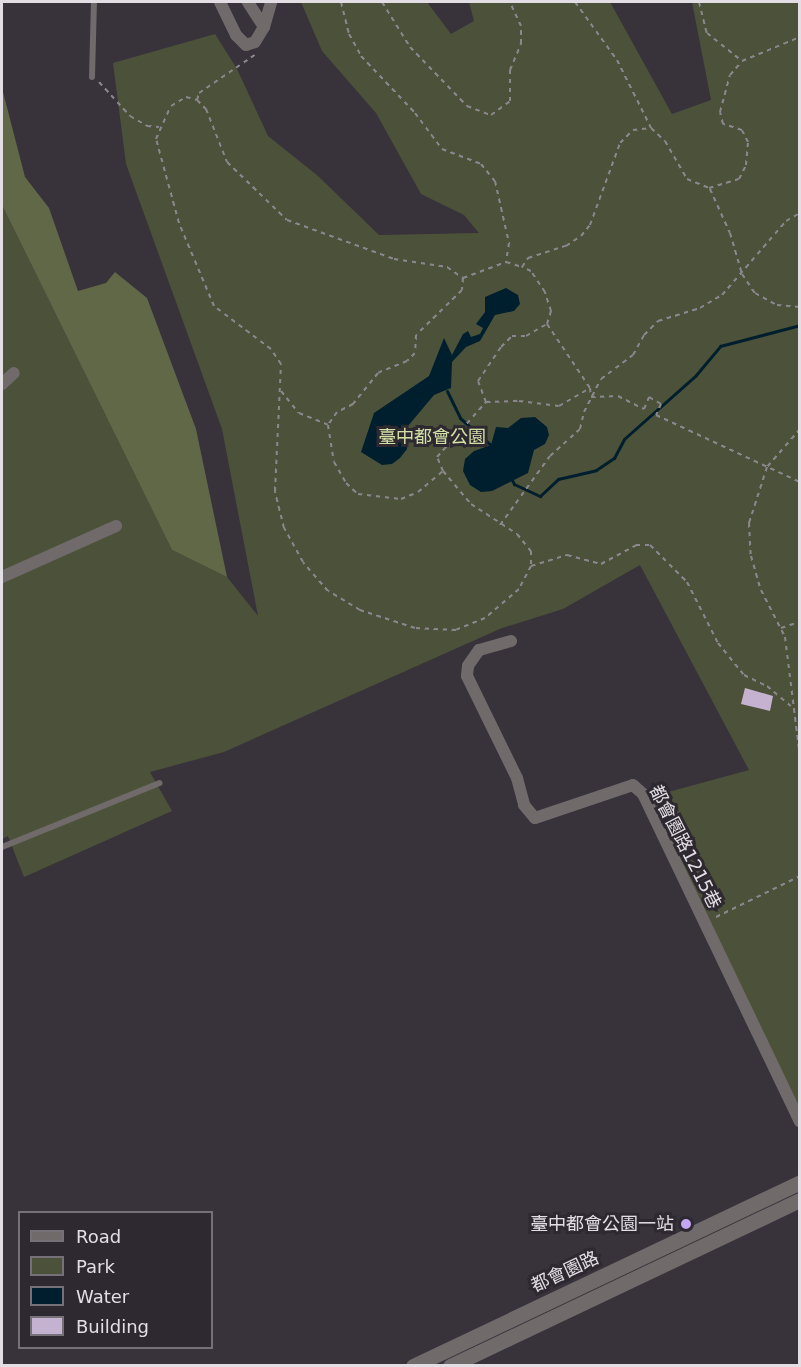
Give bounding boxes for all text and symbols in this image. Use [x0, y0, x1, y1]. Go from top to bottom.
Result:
park label: 臺中都會公園 [378, 426, 486, 448]
street label: 都會園路1215巷 [645, 782, 725, 912]
legend [18, 1211, 213, 1349]
place label: 臺中都會公園一站 [530, 1213, 674, 1235]
marker: 臺中都會公園一站 [679, 1217, 693, 1231]
text: Road [76, 1226, 121, 1247]
street label: 都會園路 [528, 1247, 602, 1297]
text: Park [76, 1256, 115, 1277]
text: Water [76, 1286, 129, 1307]
text: Building [76, 1316, 149, 1337]

